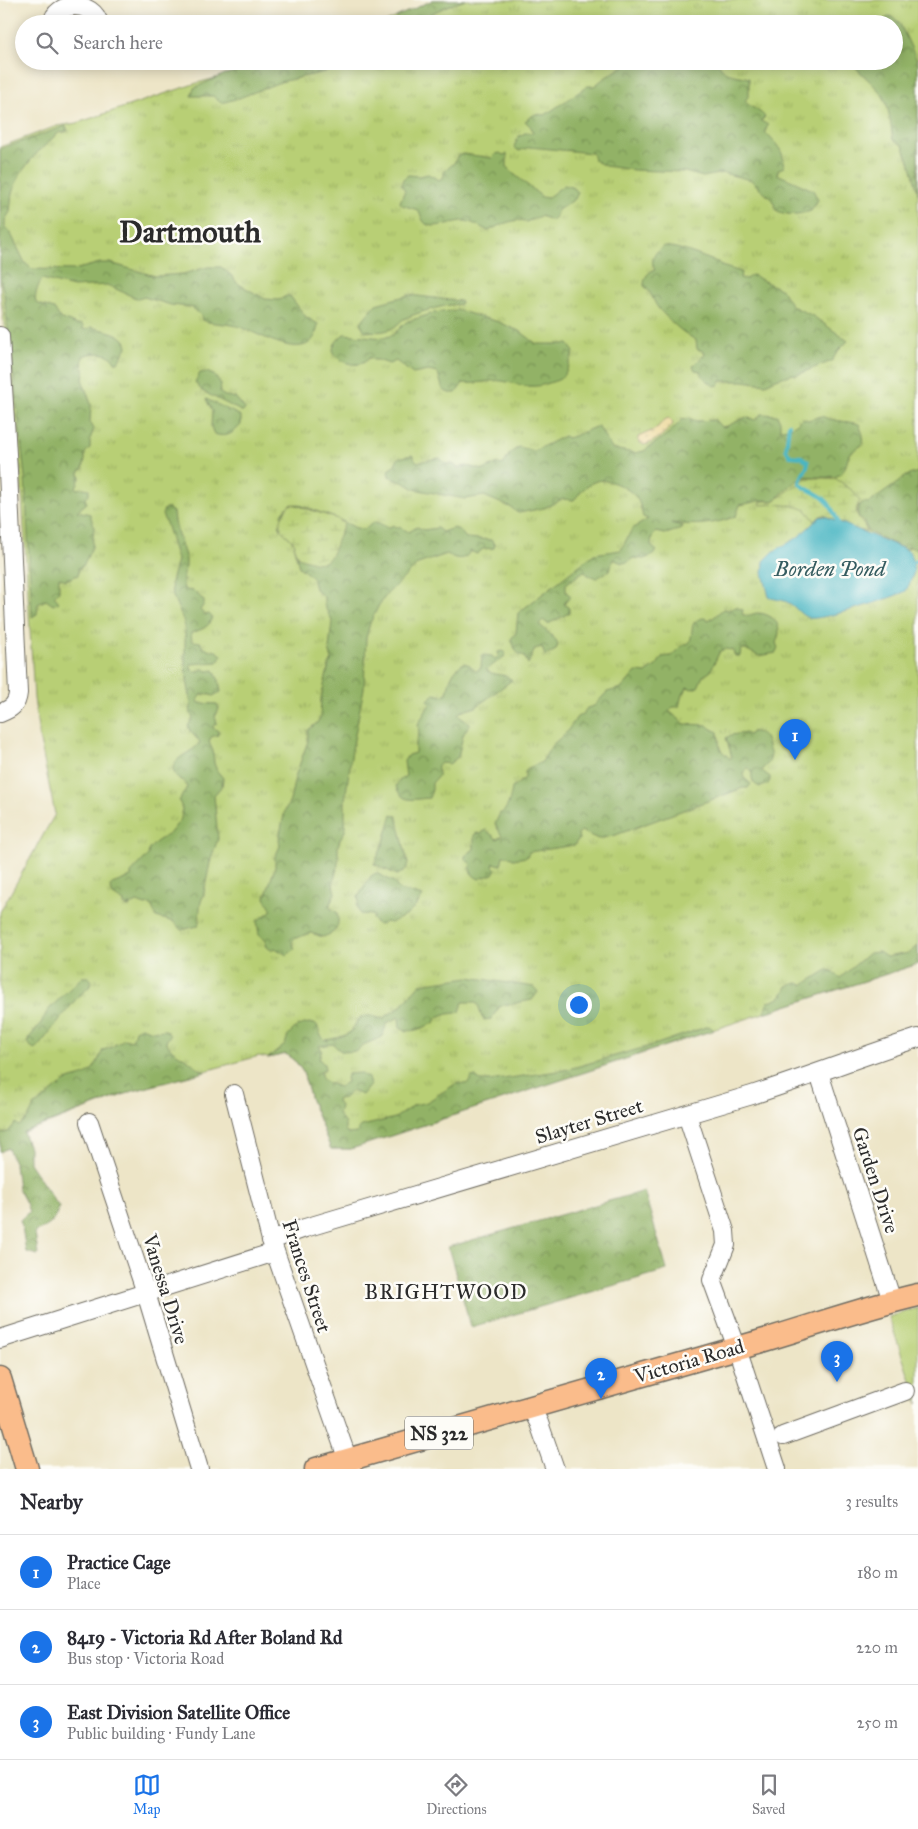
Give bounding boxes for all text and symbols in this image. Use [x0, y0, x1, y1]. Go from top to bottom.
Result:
search box [15, 15, 903, 70]
icon: search [33, 29, 61, 57]
text: Search here [73, 31, 163, 54]
district label: Dartmouth [119, 214, 261, 250]
water label: Borden Pond [774, 556, 887, 582]
pin: 1 [779, 719, 811, 760]
your location [566, 992, 592, 1018]
street label: Slayter Street [532, 1093, 646, 1149]
street label: Garden Drive [848, 1124, 904, 1236]
street label: Frances Street [277, 1216, 337, 1336]
street label: Vanessa Drive [138, 1230, 194, 1347]
district label: BRIGHTWOOD [364, 1279, 528, 1305]
street label: Victoria Road [630, 1334, 747, 1388]
pin: 3 [821, 1341, 853, 1382]
pin: 2 [585, 1358, 617, 1399]
road number: NS 322 [405, 1416, 473, 1450]
text: Nearby [20, 1489, 83, 1515]
text: 3 results [845, 1492, 898, 1511]
text: Practice Cage [67, 1551, 171, 1574]
text: 1 [33, 1563, 39, 1582]
text: 180 m [857, 1563, 898, 1582]
text: Place [67, 1574, 101, 1593]
text: 8419 - Victoria Rd After Boland Rd [67, 1626, 343, 1649]
text: 2 [32, 1638, 40, 1657]
text: 220 m [856, 1638, 898, 1657]
text: Bus stop · Victoria Road [67, 1649, 224, 1668]
text: East Division Satellite Office [67, 1701, 290, 1724]
text: 3 [33, 1713, 39, 1732]
text: 250 m [857, 1713, 898, 1732]
text: Public building · Fundy Lane [67, 1724, 255, 1743]
tab: Map [133, 1771, 161, 1818]
tab: Directions [426, 1771, 487, 1818]
tab: Saved [752, 1771, 785, 1818]

